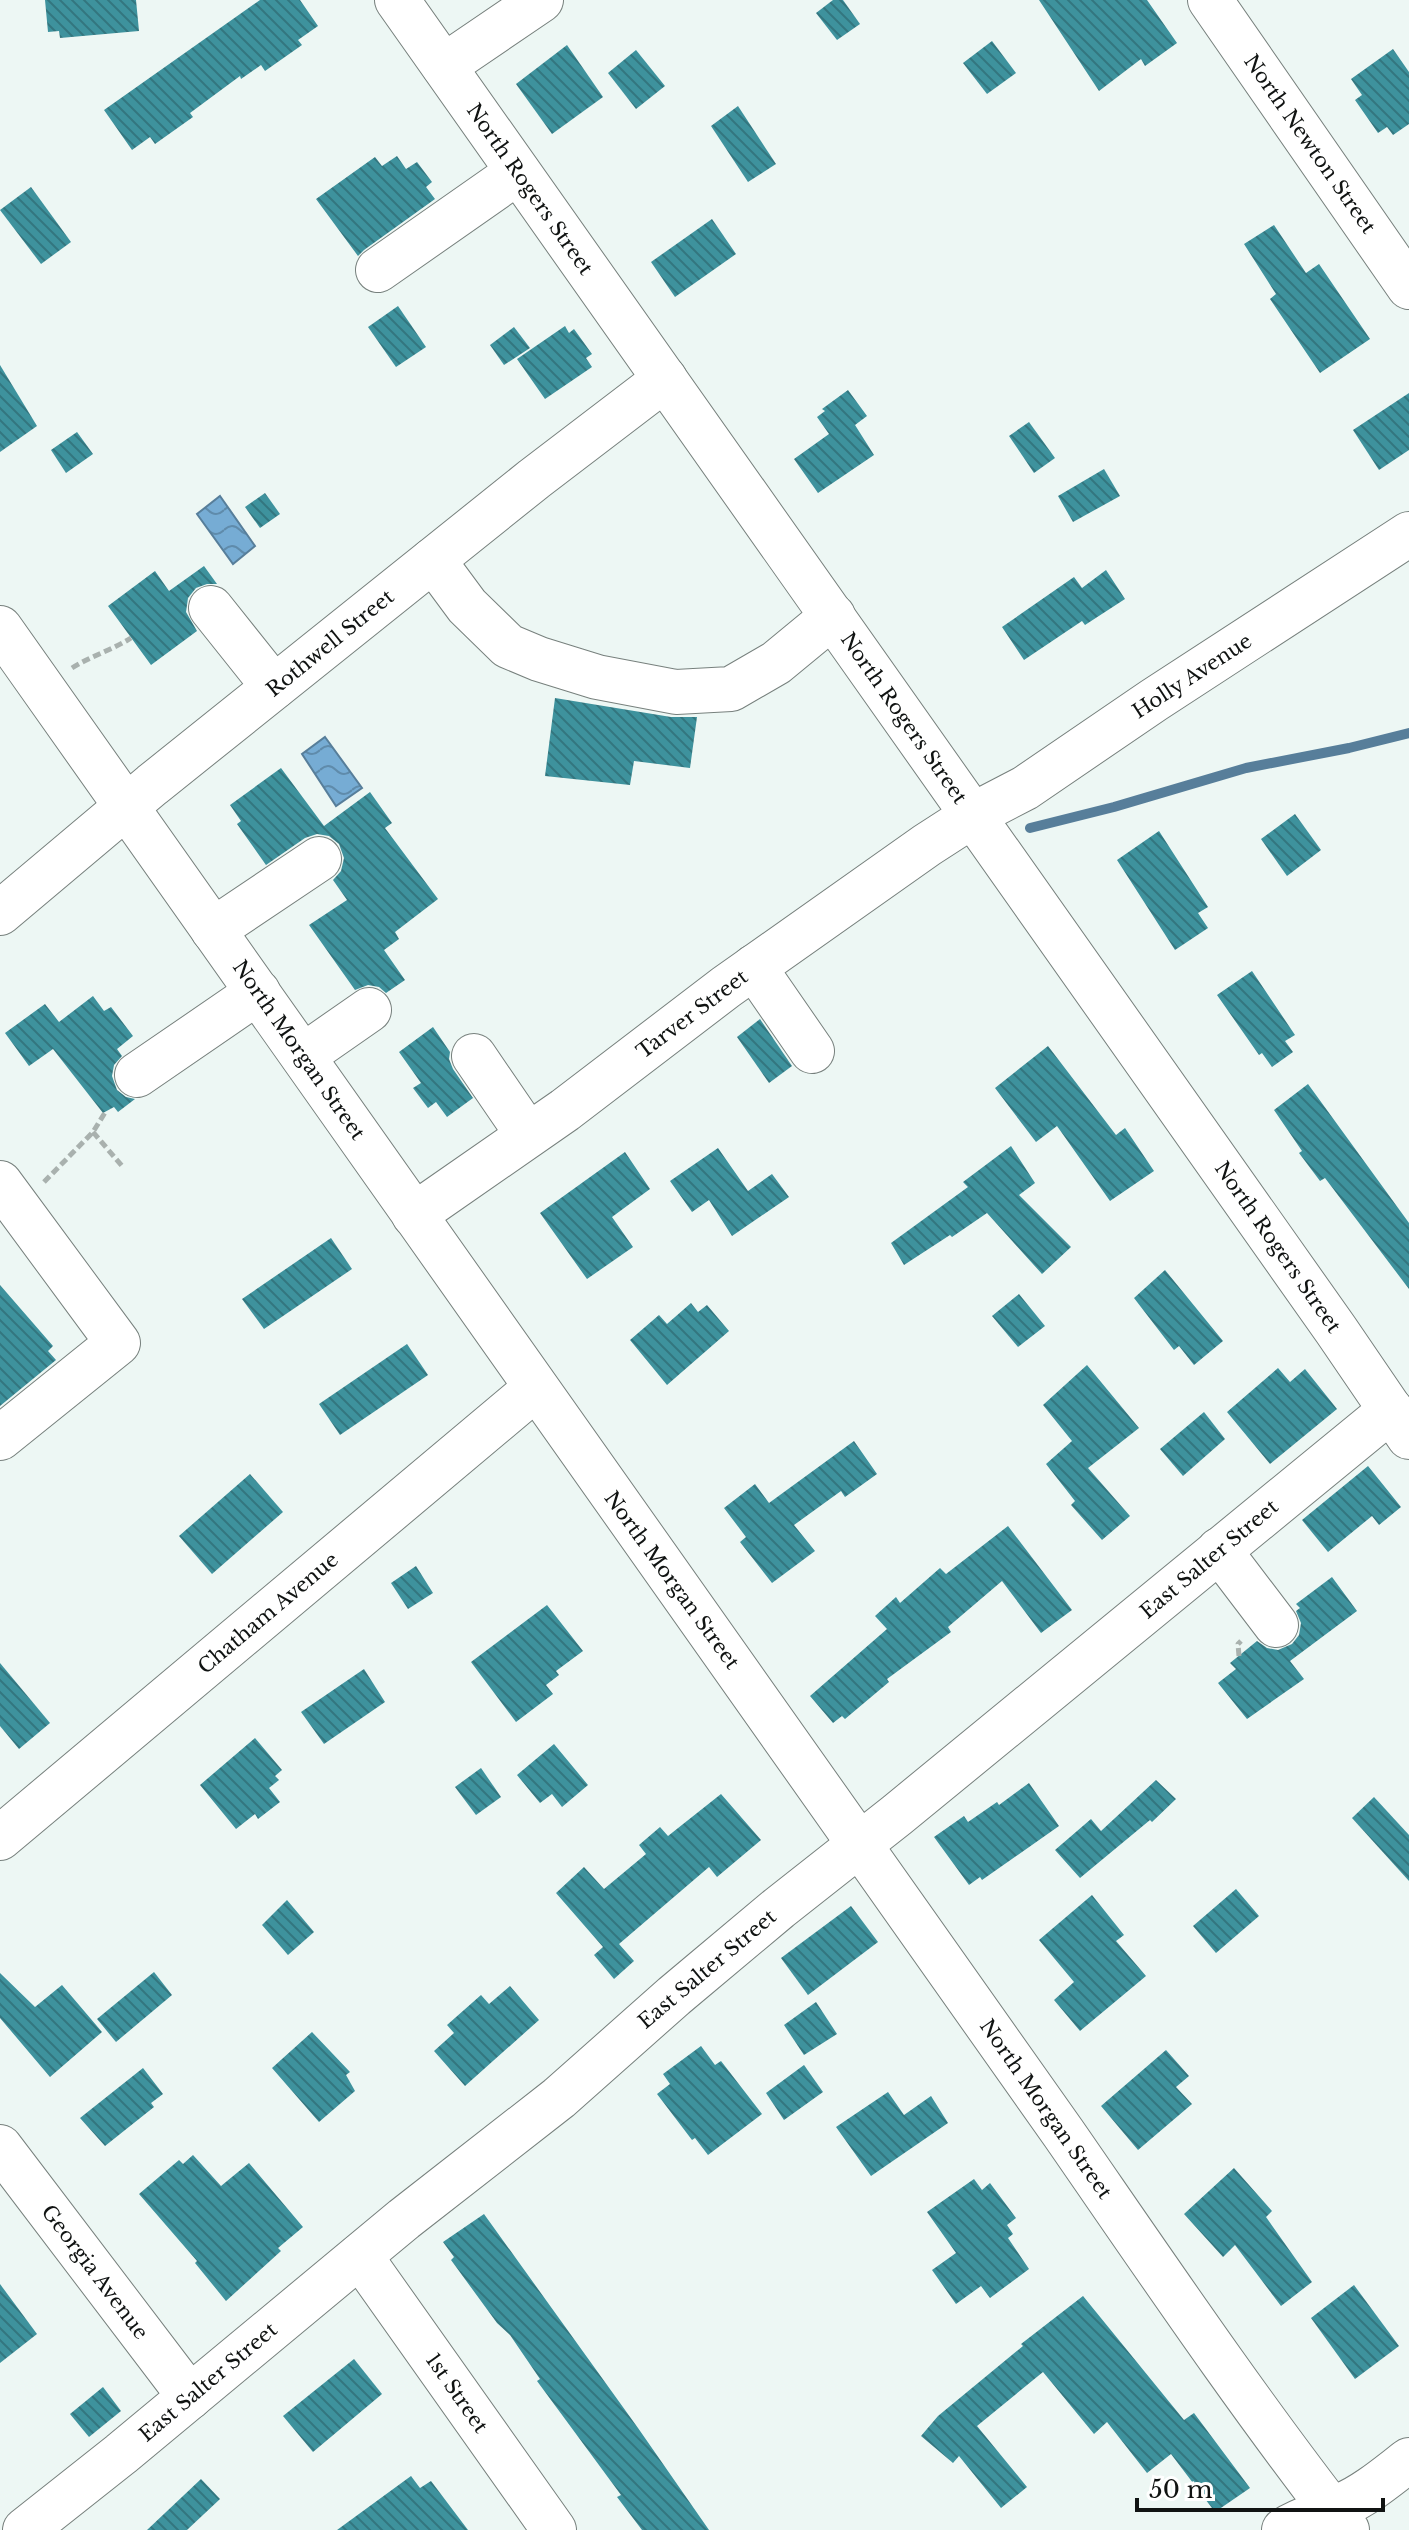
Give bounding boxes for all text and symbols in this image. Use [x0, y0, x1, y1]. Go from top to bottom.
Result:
street label: North Newton Street [1239, 50, 1381, 239]
street label: North Rogers Street [462, 99, 598, 280]
street label: Rothwell Street [262, 584, 399, 702]
street label: North Rogers Street [836, 628, 972, 809]
street label: Holly Avenue [1128, 629, 1256, 723]
street label: North Morgan Street [228, 956, 370, 1145]
street label: Tarver Street [632, 964, 753, 1064]
street label: North Rogers Street [1210, 1157, 1346, 1338]
street label: North Morgan Street [599, 1486, 745, 1674]
street label: East Salter Street [1135, 1494, 1283, 1624]
street label: Chatham Avenue [193, 1547, 343, 1679]
street label: East Salter Street [633, 1904, 781, 2034]
street label: North Morgan Street [975, 2015, 1117, 2204]
street label: Georgia Avenue [37, 2200, 153, 2344]
street label: East Salter Street [134, 2317, 282, 2447]
street label: 1st Street [421, 2349, 493, 2438]
scale bar [1137, 2462, 1383, 2512]
text: 50 m [1149, 2475, 1213, 2504]

